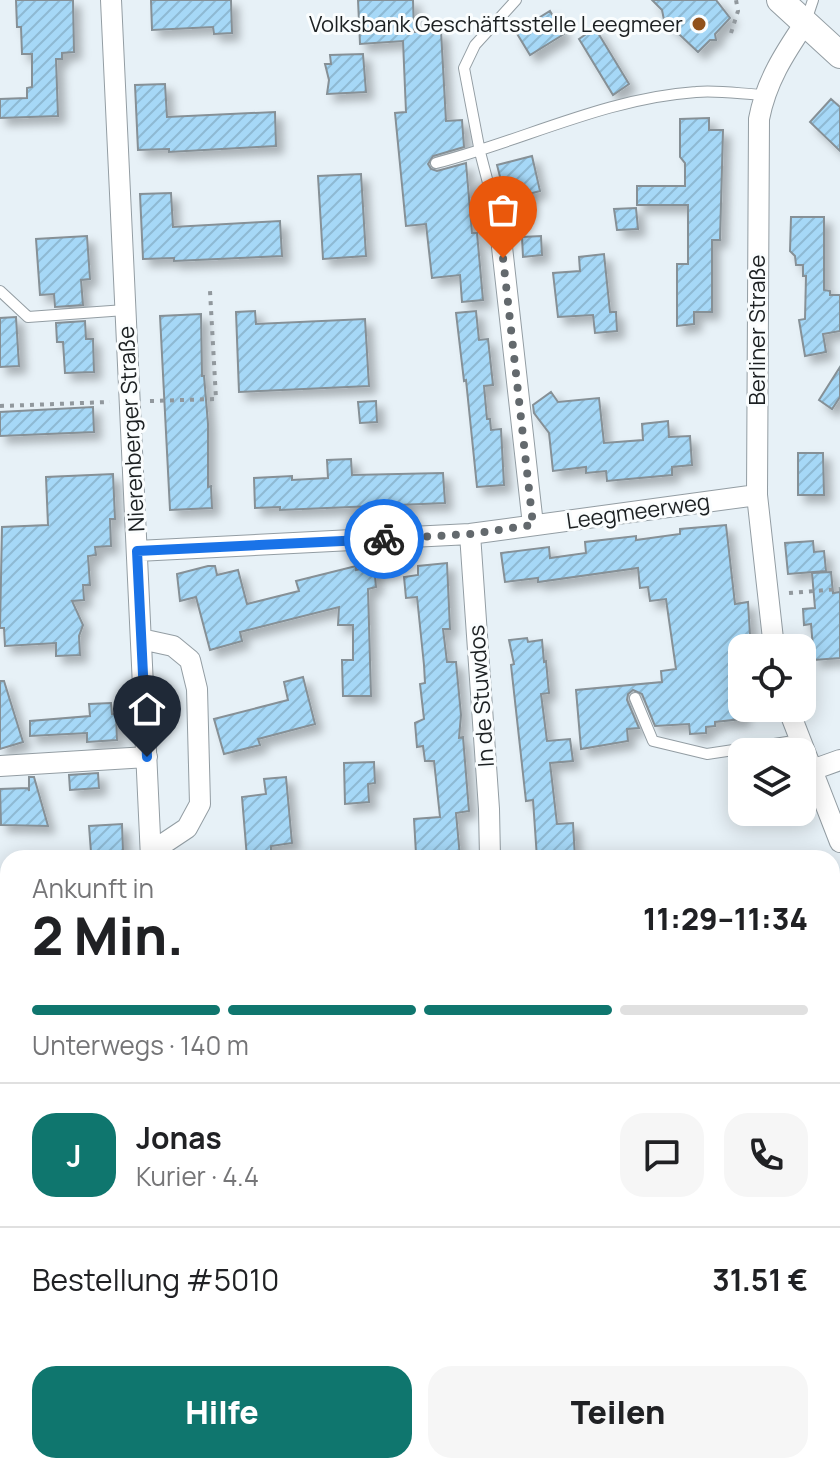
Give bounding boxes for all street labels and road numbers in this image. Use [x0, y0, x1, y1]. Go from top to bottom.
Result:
street label: Berliner Straße [742, 254, 772, 405]
street label: Nierenberger Straße [111, 325, 151, 533]
street label: Leegmeerweg [564, 486, 712, 536]
street label: In de Stuwdos [461, 624, 501, 768]

